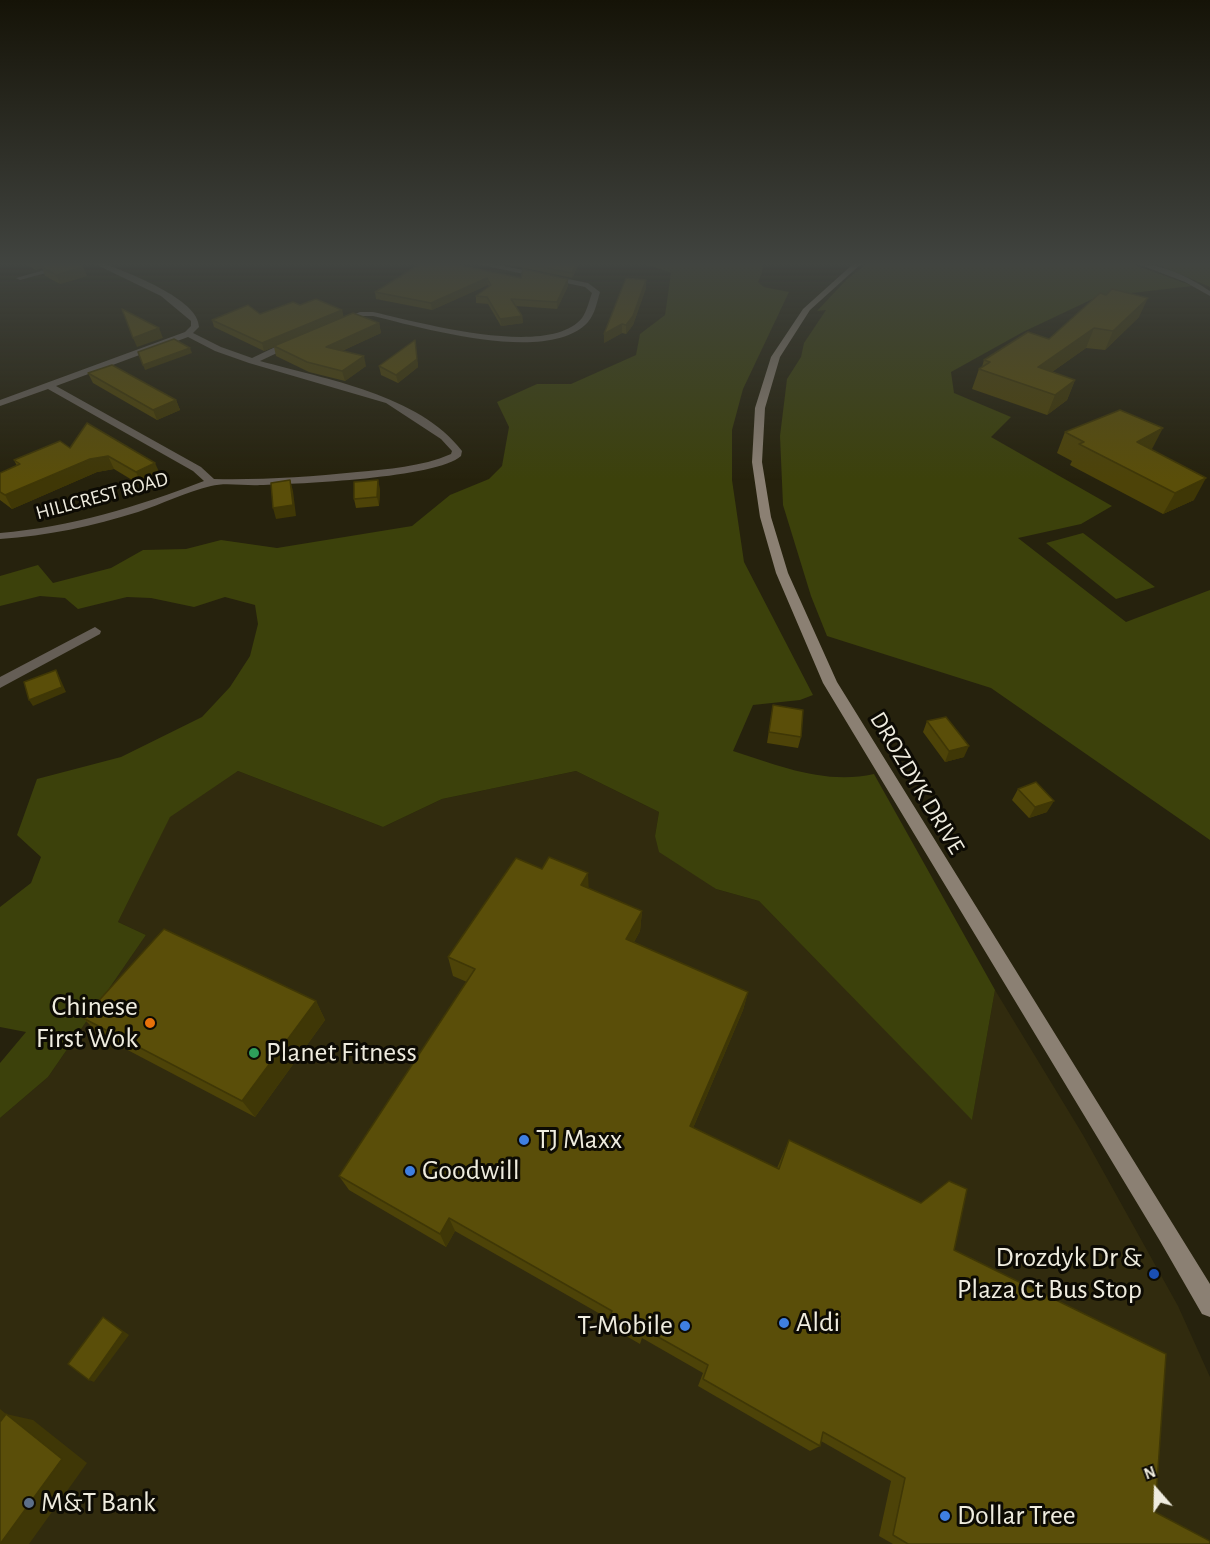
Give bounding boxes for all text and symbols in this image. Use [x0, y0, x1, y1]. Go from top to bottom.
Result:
street label: HILLCREST ROAD [33, 467, 171, 525]
street label: DROZDYK DRIVE [863, 707, 971, 859]
place label: Chinese First Wok [36, 990, 138, 1056]
marker: Chinese First Wok [143, 1016, 157, 1030]
place label: Planet Fitness [266, 1036, 417, 1070]
marker: Planet Fitness [247, 1046, 261, 1060]
place label: TJ Maxx [536, 1123, 622, 1157]
marker: TJ Maxx [517, 1133, 531, 1147]
place label: Goodwill [422, 1154, 520, 1188]
marker: Goodwill [403, 1164, 417, 1178]
place label: Drozdyk Dr & Plaza Ct Bus Stop [957, 1241, 1142, 1307]
marker: Drozdyk Dr & Plaza Ct Bus Stop [1147, 1267, 1161, 1281]
place label: Aldi [796, 1306, 840, 1340]
place label: T-Mobile [577, 1309, 673, 1343]
marker: Aldi [777, 1316, 791, 1330]
marker: T-Mobile [678, 1319, 692, 1333]
north arrow [1126, 1460, 1186, 1520]
text: N [1142, 1464, 1158, 1483]
place label: M&T Bank [41, 1486, 156, 1520]
marker: M&T Bank [22, 1496, 36, 1510]
place label: Dollar Tree [957, 1499, 1076, 1533]
marker: Dollar Tree [938, 1509, 952, 1523]

